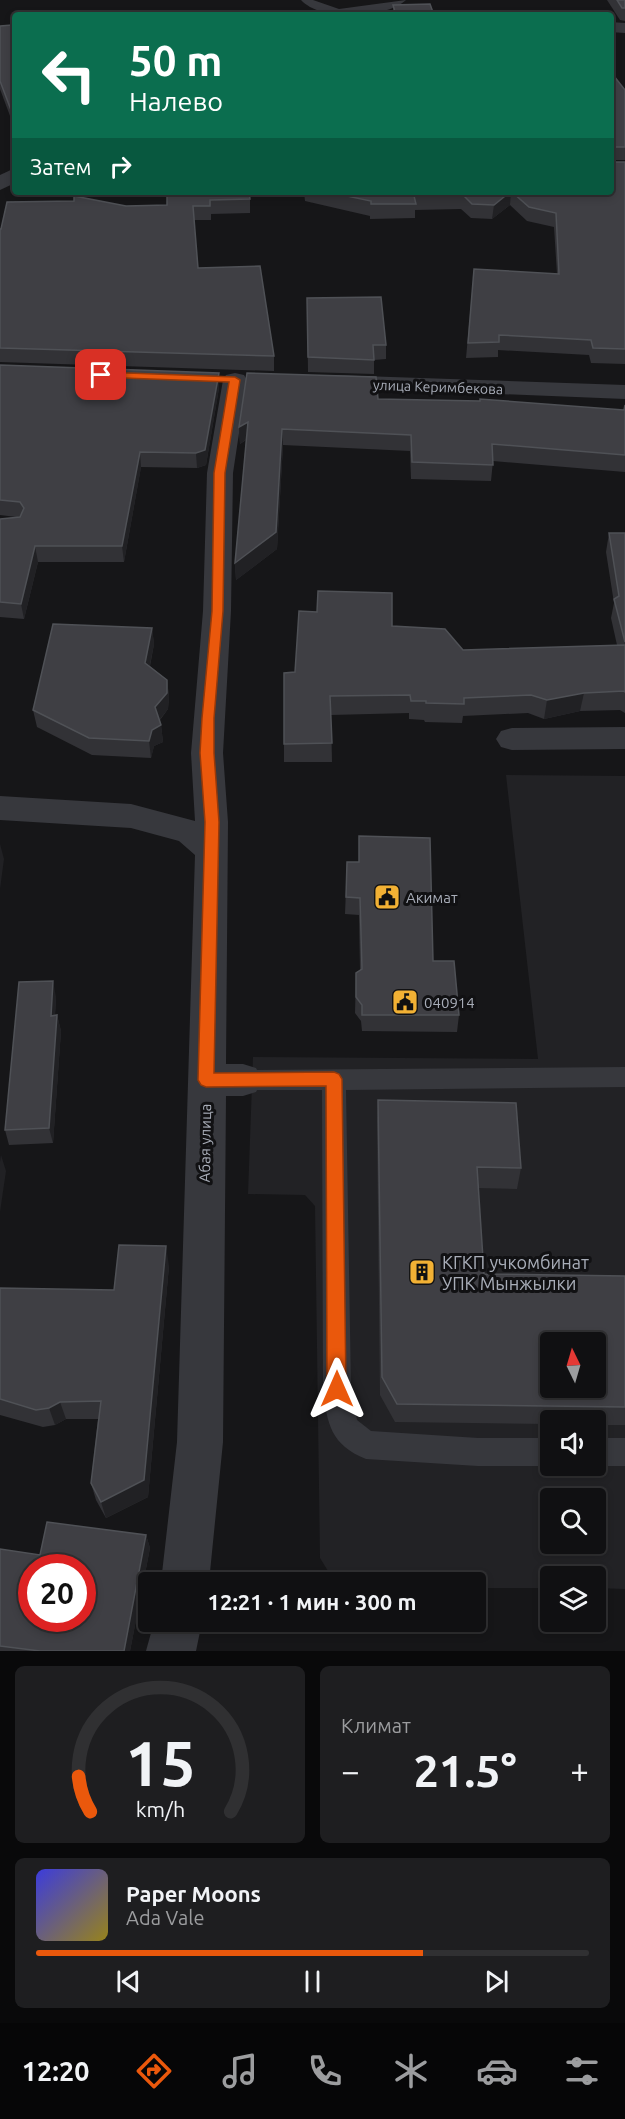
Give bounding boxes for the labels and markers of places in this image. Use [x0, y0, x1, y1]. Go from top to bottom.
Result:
pin [75, 349, 126, 400]
public building icon: Акимат [372, 882, 402, 912]
place label: Акимат [406, 889, 458, 906]
public building icon: 040914 [390, 987, 420, 1017]
place label: 040914 [424, 994, 475, 1011]
place label: КГКП учкомбинат УПК Мынжылки [442, 1252, 589, 1293]
building icon: КГКП учкомбинат УПК Мынжылки [407, 1257, 437, 1287]

